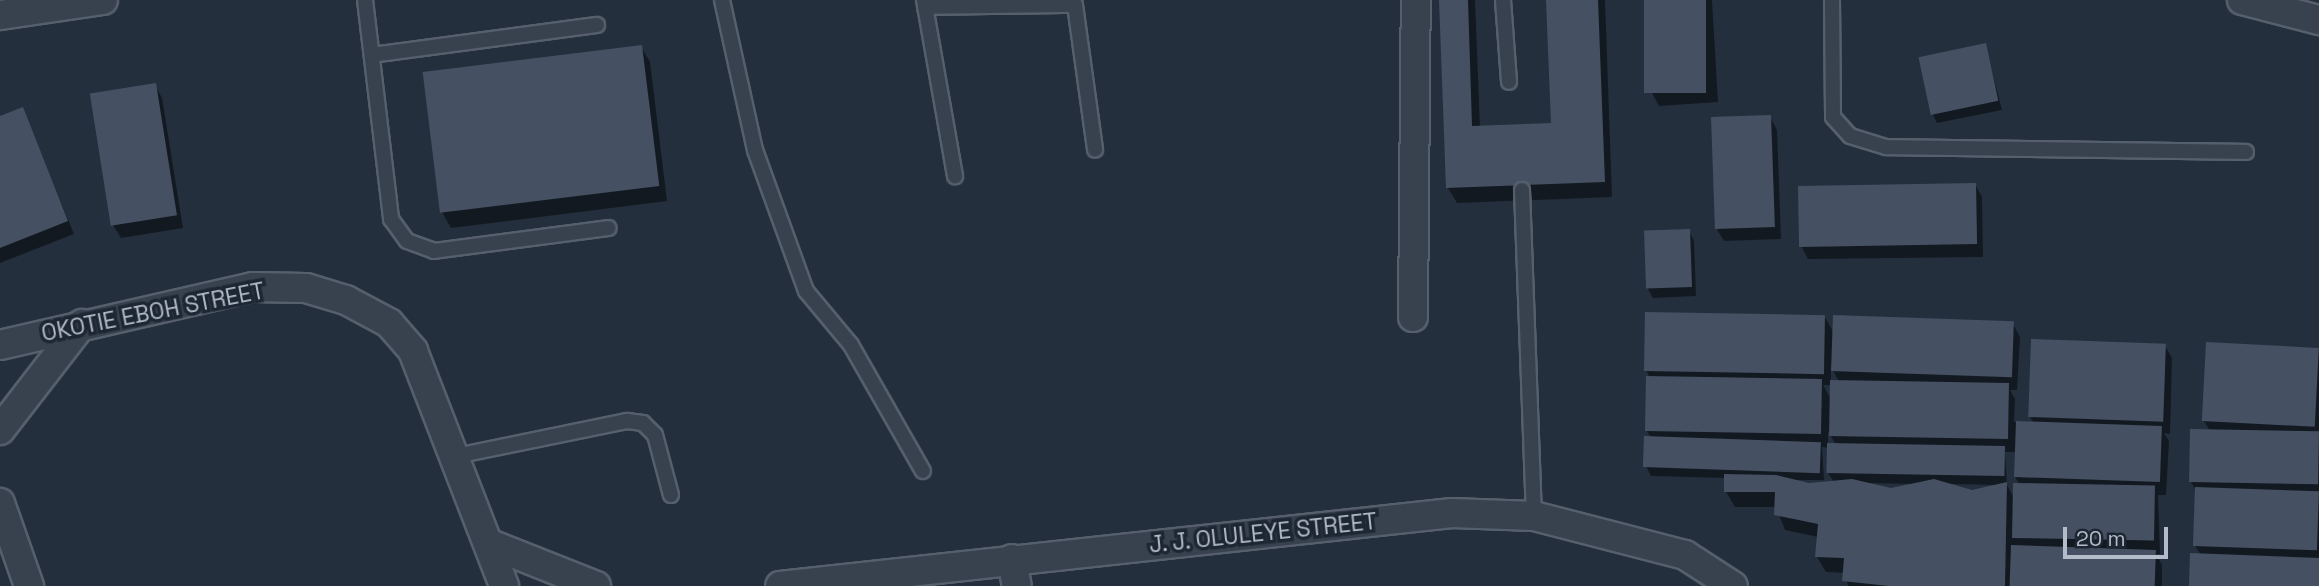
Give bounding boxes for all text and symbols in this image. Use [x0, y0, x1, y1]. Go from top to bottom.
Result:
street label: OKOTIE EBOH STREET [39, 277, 267, 347]
street label: J. J. OLULEYE STREET [1147, 507, 1379, 559]
scale bar [2067, 512, 2172, 556]
text: 20 m [2076, 525, 2126, 552]

